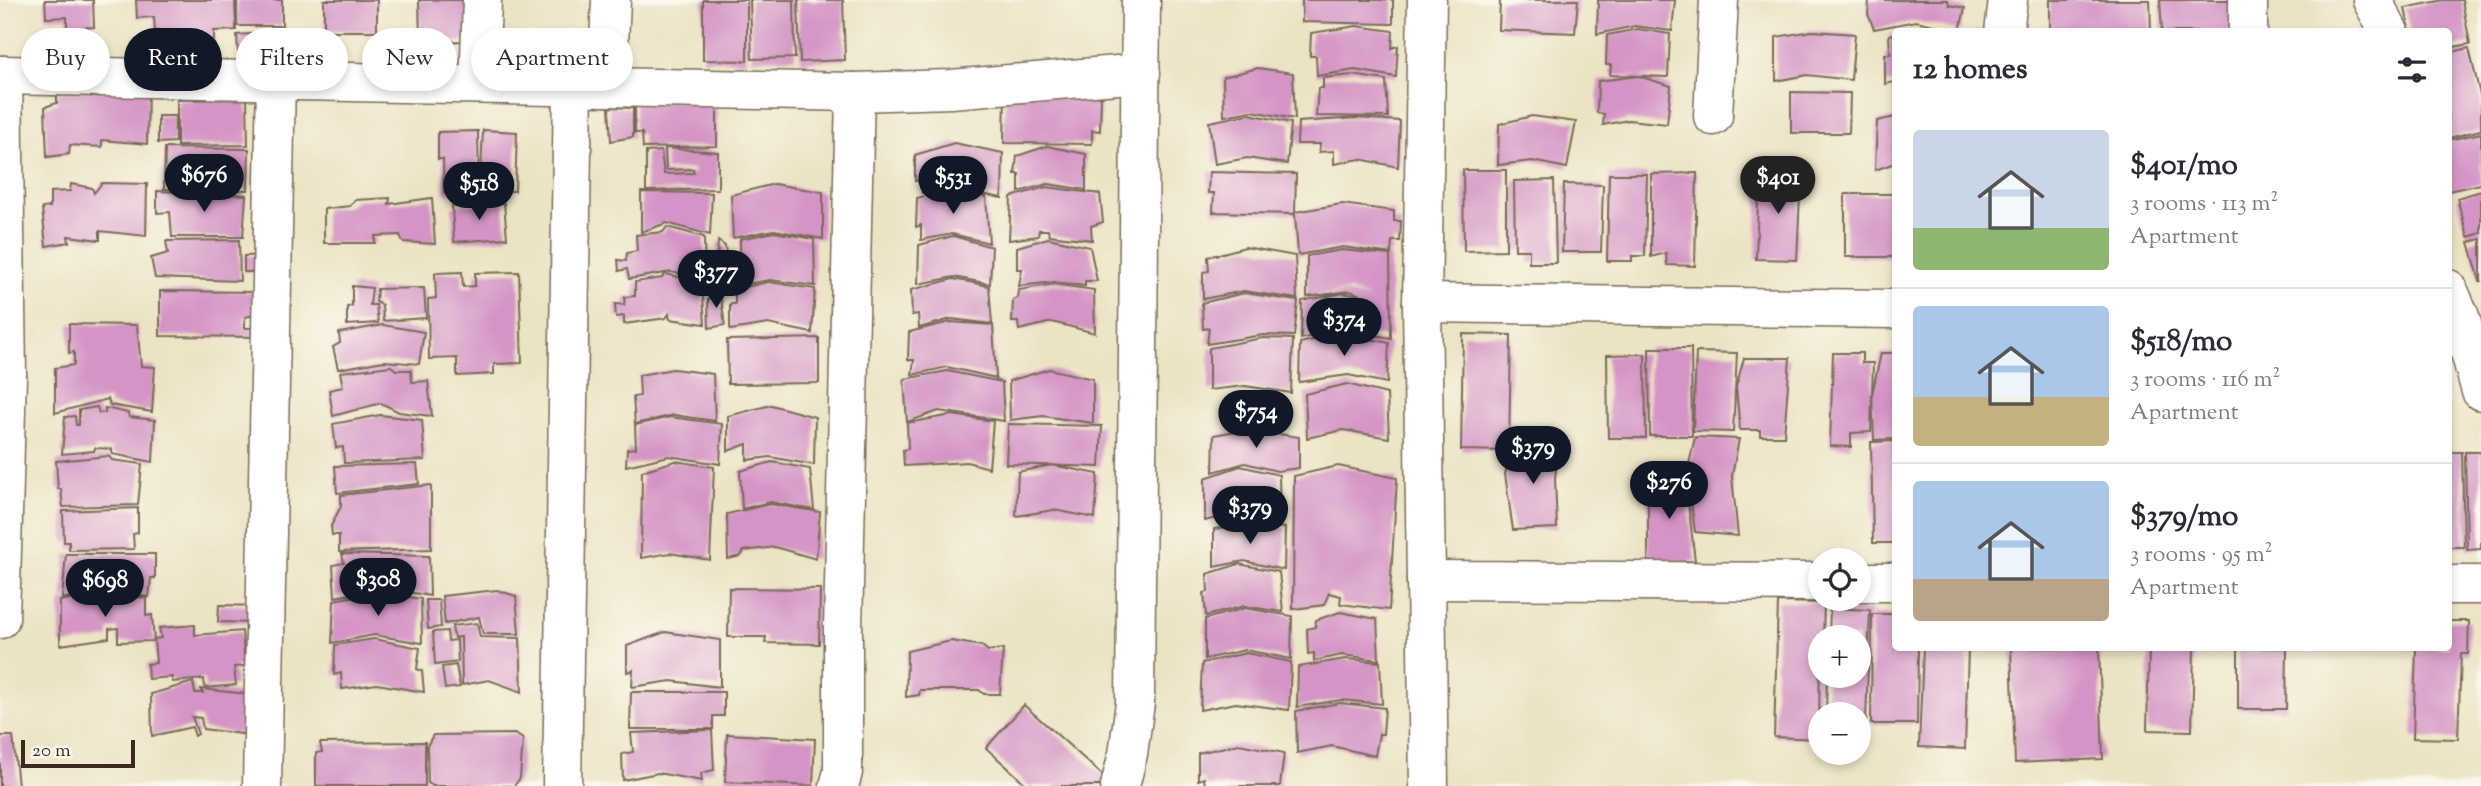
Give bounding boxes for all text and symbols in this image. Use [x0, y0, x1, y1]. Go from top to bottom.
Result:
chip: Buy [21, 28, 110, 91]
chip: Rent [124, 28, 222, 91]
chip: Filters [236, 28, 348, 91]
chip: New [362, 28, 457, 91]
chip: Apartment [471, 28, 633, 91]
text: 12 homes [1913, 49, 2028, 92]
icon: filters [2393, 51, 2431, 89]
text: $401/mo [2130, 145, 2238, 188]
pin: $676 [163, 154, 245, 214]
pin: $531 [912, 156, 994, 216]
pin: $401 [1737, 156, 1819, 216]
icon: home [1969, 158, 2053, 242]
text: $676 [181, 160, 227, 193]
pin: $518 [438, 162, 520, 222]
text: $531 [934, 162, 972, 195]
text: $401 [1756, 162, 1800, 195]
text: $518 [459, 168, 499, 201]
text: 3 rooms · 113 m² [2130, 188, 2278, 221]
text: Apartment [2130, 221, 2239, 254]
pin: $377 [675, 250, 757, 310]
text: $377 [694, 256, 738, 289]
pin: $374 [1303, 298, 1385, 358]
text: $374 [1322, 304, 1366, 337]
text: $518/mo [2130, 321, 2232, 364]
icon: home [1969, 334, 2053, 418]
text: 3 rooms · 116 m² [2130, 364, 2280, 397]
pin: $754 [1215, 391, 1297, 450]
text: $754 [1234, 396, 1278, 429]
text: Apartment [2130, 397, 2239, 430]
pin: $379 [1492, 426, 1574, 486]
text: $379 [1511, 432, 1555, 465]
pin: $276 [1628, 462, 1710, 521]
text: $276 [1646, 467, 1692, 500]
pin: $379 [1209, 486, 1291, 546]
text: $379 [1228, 492, 1272, 525]
text: $379/mo [2130, 496, 2238, 539]
icon: home [1969, 509, 2053, 593]
text: 3 rooms · 95 m² [2130, 539, 2273, 572]
map controls [1808, 548, 1871, 765]
button: locate [1808, 548, 1871, 611]
pin: $308 [337, 558, 419, 618]
pin: $698 [64, 560, 146, 619]
text: $308 [355, 564, 401, 597]
text: $698 [82, 565, 128, 598]
text: Apartment [2130, 572, 2239, 605]
button: + [1808, 625, 1871, 688]
button: − [1808, 702, 1871, 765]
scale bar [21, 737, 135, 769]
text: 20 m [32, 738, 71, 765]

